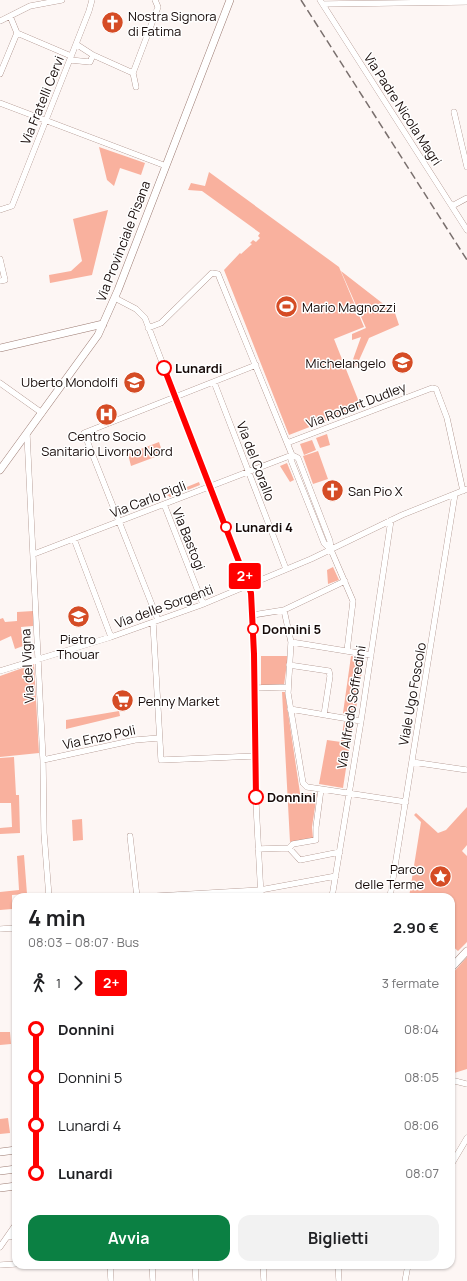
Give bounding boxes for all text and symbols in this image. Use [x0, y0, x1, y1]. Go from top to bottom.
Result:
place label: Nostra Signora di Fatima [128, 7, 217, 40]
church icon: Nostra Signora di Fatima [100, 10, 126, 36]
street label: Via Padre Nicola Magri [360, 49, 446, 169]
street label: Via Fratelli Cervi [16, 53, 68, 147]
street label: Via Provinciale Pisana [92, 178, 154, 304]
sports icon: Mario Magnozzi [274, 294, 300, 320]
place label: Mario Magnozzi [302, 298, 396, 316]
school or university icon: Michelangelo [389, 350, 415, 376]
place label: Michelangelo [306, 354, 386, 372]
place label: Lunardi [175, 359, 222, 377]
marker: Lunardi [156, 360, 172, 376]
school or university icon: Uberto Mondolfi [121, 369, 147, 395]
place label: Uberto Mondolfi [21, 373, 118, 391]
street label: Via Robert Dudley [303, 378, 409, 432]
hospital icon: Centro Socio Sanitario Livorno Nord [94, 401, 120, 427]
street label: Via del Corallo [233, 419, 280, 504]
place label: Centro Socio Sanitario Livorno Nord [41, 427, 173, 460]
street label: Via Carlo Pigli [108, 476, 188, 522]
church icon: San Pio X [320, 478, 346, 504]
place label: San Pio X [348, 482, 403, 500]
street label: Via Bastogi [168, 505, 210, 573]
place label: Lunardi 4 [235, 518, 293, 536]
marker: Lunardi 4 [220, 521, 232, 533]
line badge: 2+ [227, 563, 263, 589]
text: 2+ [237, 566, 253, 585]
street label: Via delle Sorgenti [112, 580, 216, 632]
school or university icon: Pietro Thouar [65, 604, 91, 630]
place label: Donnini 5 [262, 620, 321, 638]
marker: Donnini 5 [247, 623, 259, 635]
street label: Via del Vigna [16, 628, 38, 704]
place label: Pietro Thouar [57, 630, 100, 663]
street label: Viale Ugo Foscolo [394, 641, 430, 747]
street label: Via Alfredo Soffredini [332, 644, 370, 770]
supermarket icon: Penny Market [109, 688, 135, 714]
place label: Penny Market [138, 692, 220, 710]
street label: Via Enzo Poli [61, 721, 137, 753]
place label: Donnini [267, 788, 316, 806]
marker: Donnini [248, 789, 264, 805]
place label: Parco delle Terme [355, 860, 424, 893]
place icon: Parco delle Terme [427, 863, 453, 889]
text: 4 min [28, 903, 86, 933]
text: 2.90 € [393, 917, 439, 938]
text: 08:03 – 08:07 · Bus [28, 933, 139, 951]
icon: walk [28, 972, 50, 994]
icon: forward [67, 972, 89, 994]
text: 2+ [103, 973, 119, 992]
text: 1 [56, 974, 61, 992]
text: 3 fermate [382, 974, 439, 992]
text: Donnini [58, 1019, 114, 1040]
text: 08:04 [404, 1020, 439, 1038]
text: Donnini 5 [58, 1067, 122, 1088]
text: 08:05 [404, 1068, 439, 1086]
text: Lunardi 4 [58, 1115, 121, 1136]
text: 08:06 [404, 1116, 439, 1134]
text: Lunardi [58, 1163, 113, 1184]
text: 08:07 [405, 1164, 439, 1182]
button: Avvia [28, 1215, 230, 1261]
button: Biglietti [238, 1215, 439, 1261]

